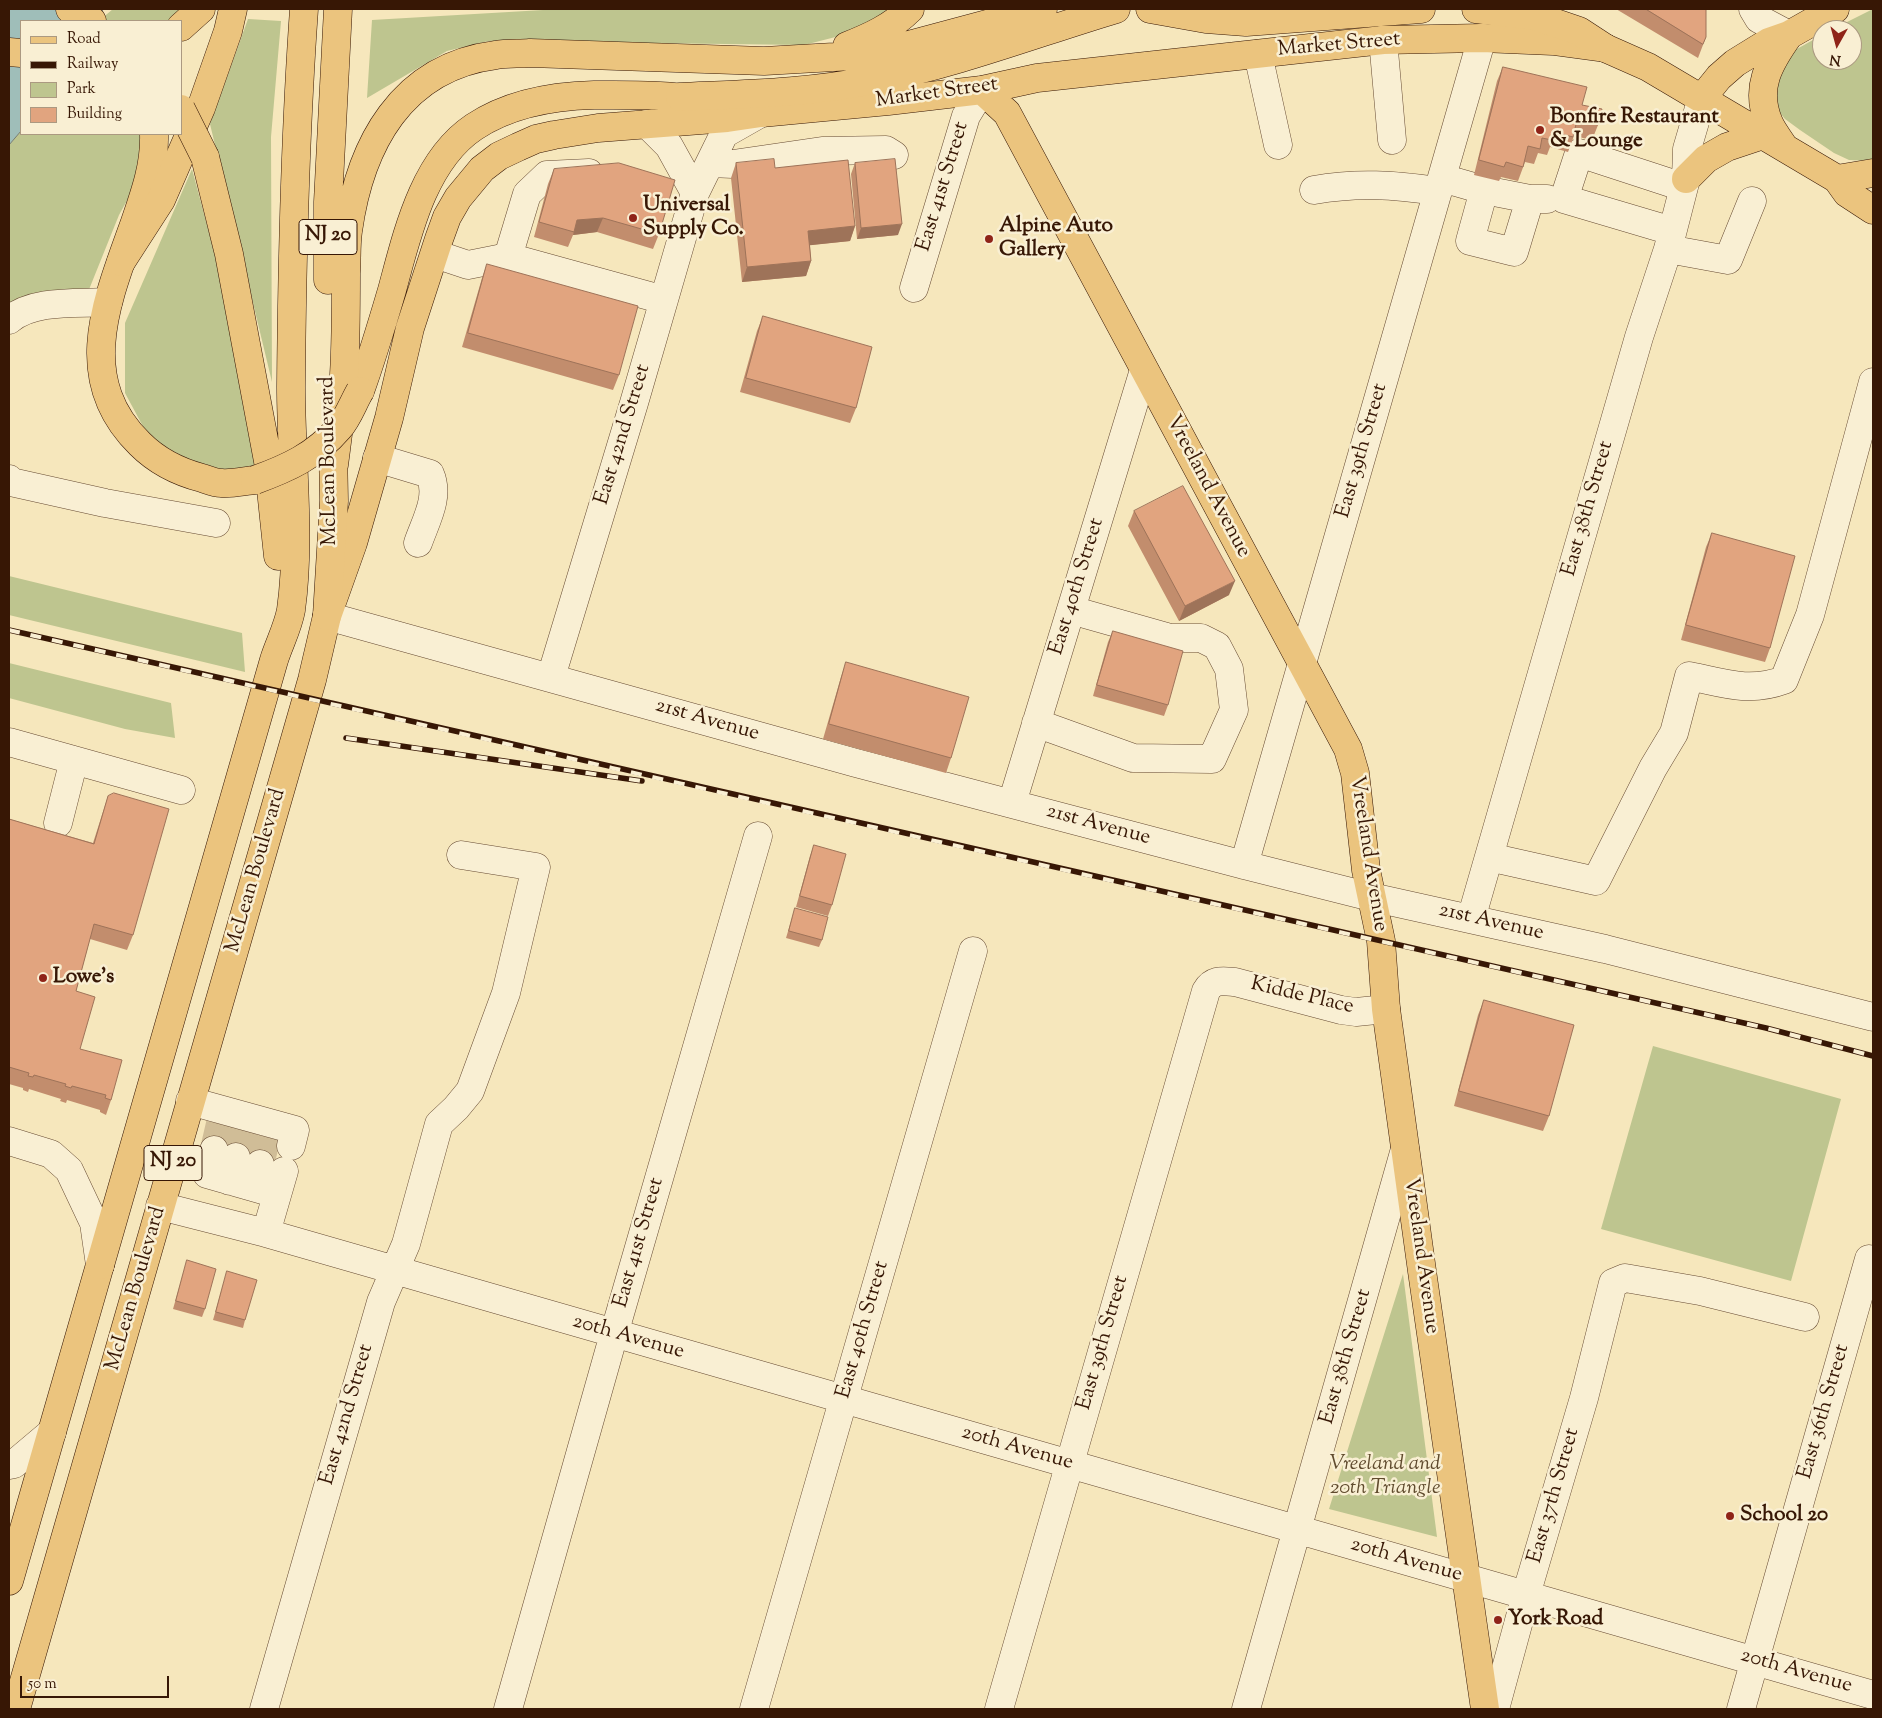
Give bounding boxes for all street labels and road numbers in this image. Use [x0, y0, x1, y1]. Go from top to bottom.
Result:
street label: Market Street [1277, 28, 1401, 64]
street label: Market Street [874, 73, 1000, 115]
street label: East 41st Street [912, 119, 976, 255]
road number: NJ 20 [299, 220, 357, 254]
street label: East 42nd Street [591, 362, 657, 508]
street label: McLean Boulevard [316, 376, 344, 546]
street label: East 39th Street [1332, 381, 1394, 521]
street label: Vreeland Avenue [1159, 412, 1255, 562]
street label: East 38th Street [1558, 438, 1620, 580]
street label: East 40th Street [1045, 515, 1111, 659]
street label: 21st Avenue [652, 694, 762, 748]
street label: Vreeland Avenue [1342, 774, 1392, 934]
street label: McLean Boulevard [222, 786, 292, 956]
street label: 21st Avenue [1043, 800, 1153, 852]
street label: 21st Avenue [1436, 899, 1546, 947]
street label: Kidde Place [1248, 973, 1356, 1021]
road number: NJ 20 [144, 1146, 202, 1180]
street label: East 41st Street [609, 1175, 671, 1311]
street label: Vreeland Avenue [1397, 1176, 1443, 1336]
street label: McLean Boulevard [102, 1204, 172, 1374]
street label: East 40th Street [832, 1258, 896, 1402]
street label: East 39th Street [1073, 1273, 1135, 1413]
street label: East 38th Street [1316, 1286, 1378, 1428]
street label: 20th Avenue [569, 1310, 687, 1366]
street label: East 42nd Street [316, 1342, 380, 1488]
street label: East 36th Street [1794, 1342, 1856, 1482]
street label: 20th Avenue [958, 1421, 1076, 1477]
street label: East 37th Street [1524, 1425, 1586, 1567]
street label: 20th Avenue [1347, 1533, 1465, 1589]
street label: 20th Avenue [1737, 1644, 1855, 1700]

